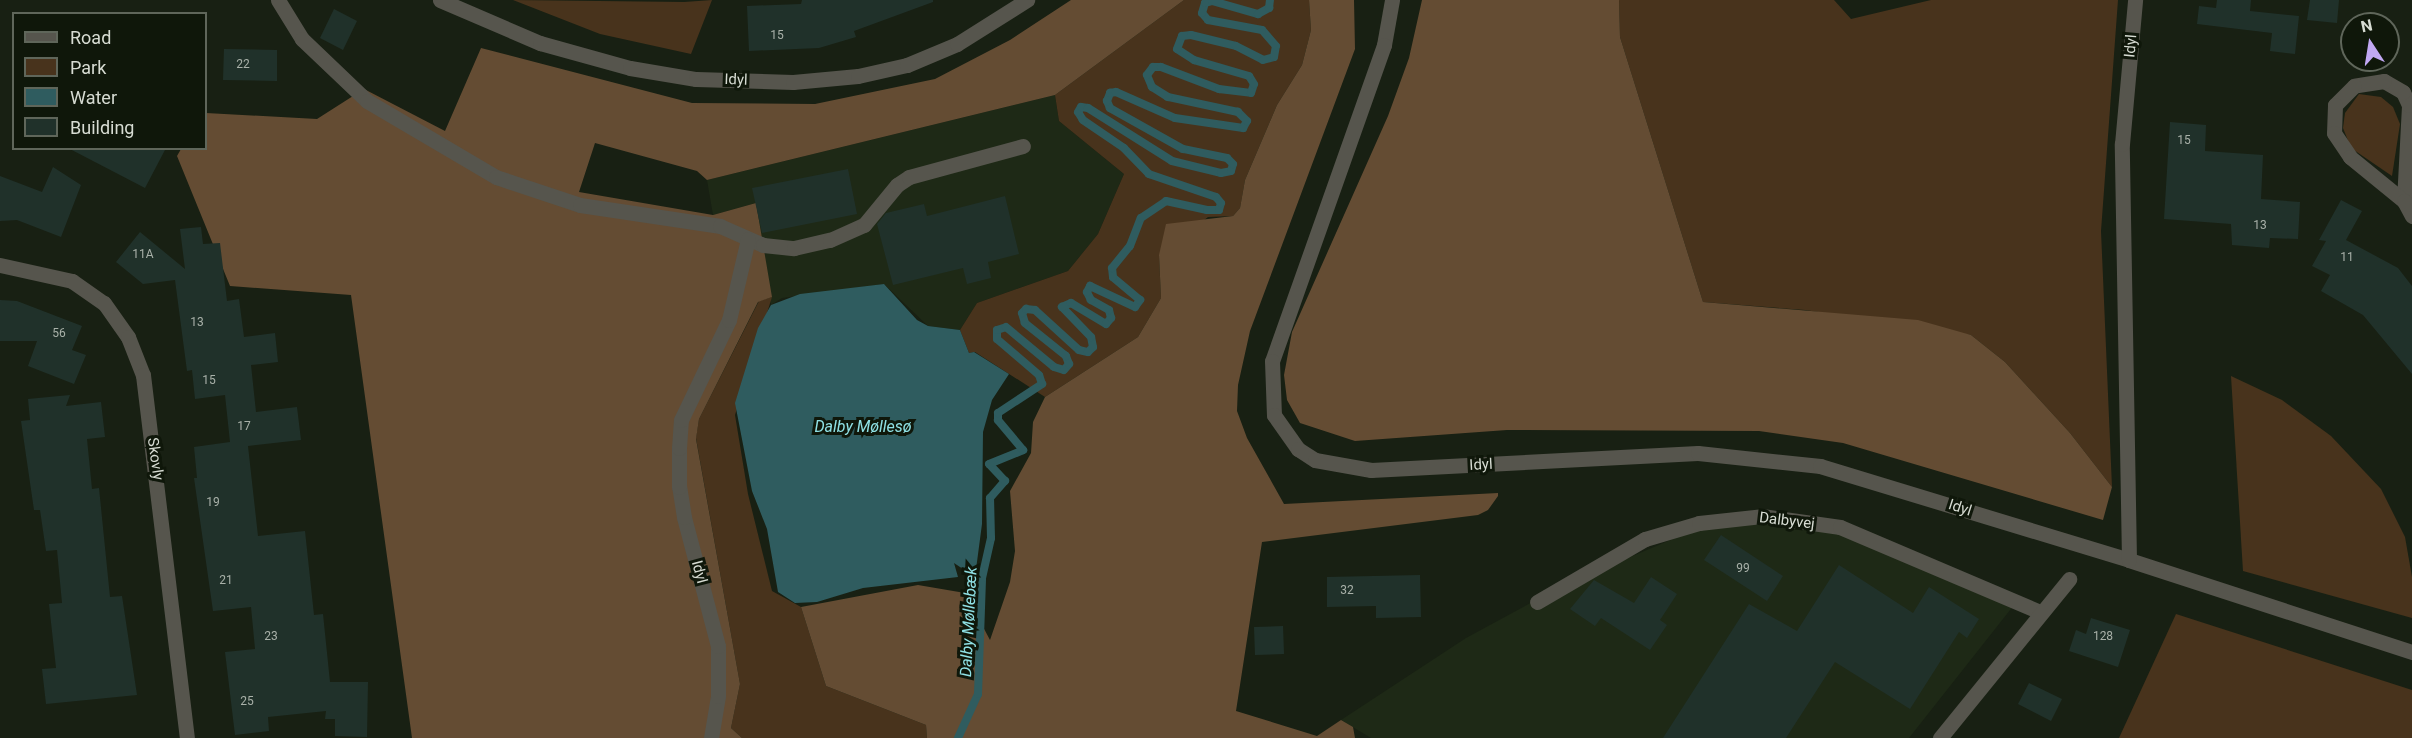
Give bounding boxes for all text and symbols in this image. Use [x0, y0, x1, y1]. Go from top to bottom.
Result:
legend [12, 12, 207, 150]
north arrow [2340, 12, 2400, 72]
text: N [2359, 15, 2374, 36]
text: Road [70, 27, 111, 48]
house number: 15 [770, 29, 784, 43]
street label: Idyl [2121, 34, 2141, 58]
text: Park [70, 57, 106, 78]
house number: 22 [236, 58, 250, 72]
street label: Idyl [724, 71, 748, 89]
text: Water [70, 87, 117, 108]
text: Building [70, 117, 134, 138]
house number: 15 [2177, 134, 2191, 148]
house number: 13 [2253, 219, 2267, 233]
house number: 11A [132, 248, 154, 262]
house number: 11 [2340, 251, 2354, 265]
house number: 13 [190, 316, 204, 330]
house number: 56 [52, 327, 66, 341]
house number: 15 [202, 374, 216, 388]
water label: Dalby Møllesø [814, 417, 912, 437]
house number: 17 [237, 420, 251, 434]
street label: Skovly [143, 436, 167, 482]
street label: Idyl [1469, 455, 1493, 475]
house number: 19 [206, 496, 220, 510]
street label: Idyl [1946, 496, 1974, 520]
street label: Dalbyvej [1758, 509, 1816, 533]
street label: Idyl [687, 558, 711, 586]
house number: 99 [1736, 562, 1750, 576]
water label: Dalby Møllebæk [957, 567, 981, 677]
house number: 21 [219, 574, 233, 588]
house number: 32 [1340, 584, 1354, 598]
house number: 23 [264, 630, 278, 644]
house number: 128 [2093, 630, 2113, 644]
house number: 25 [240, 695, 254, 709]

